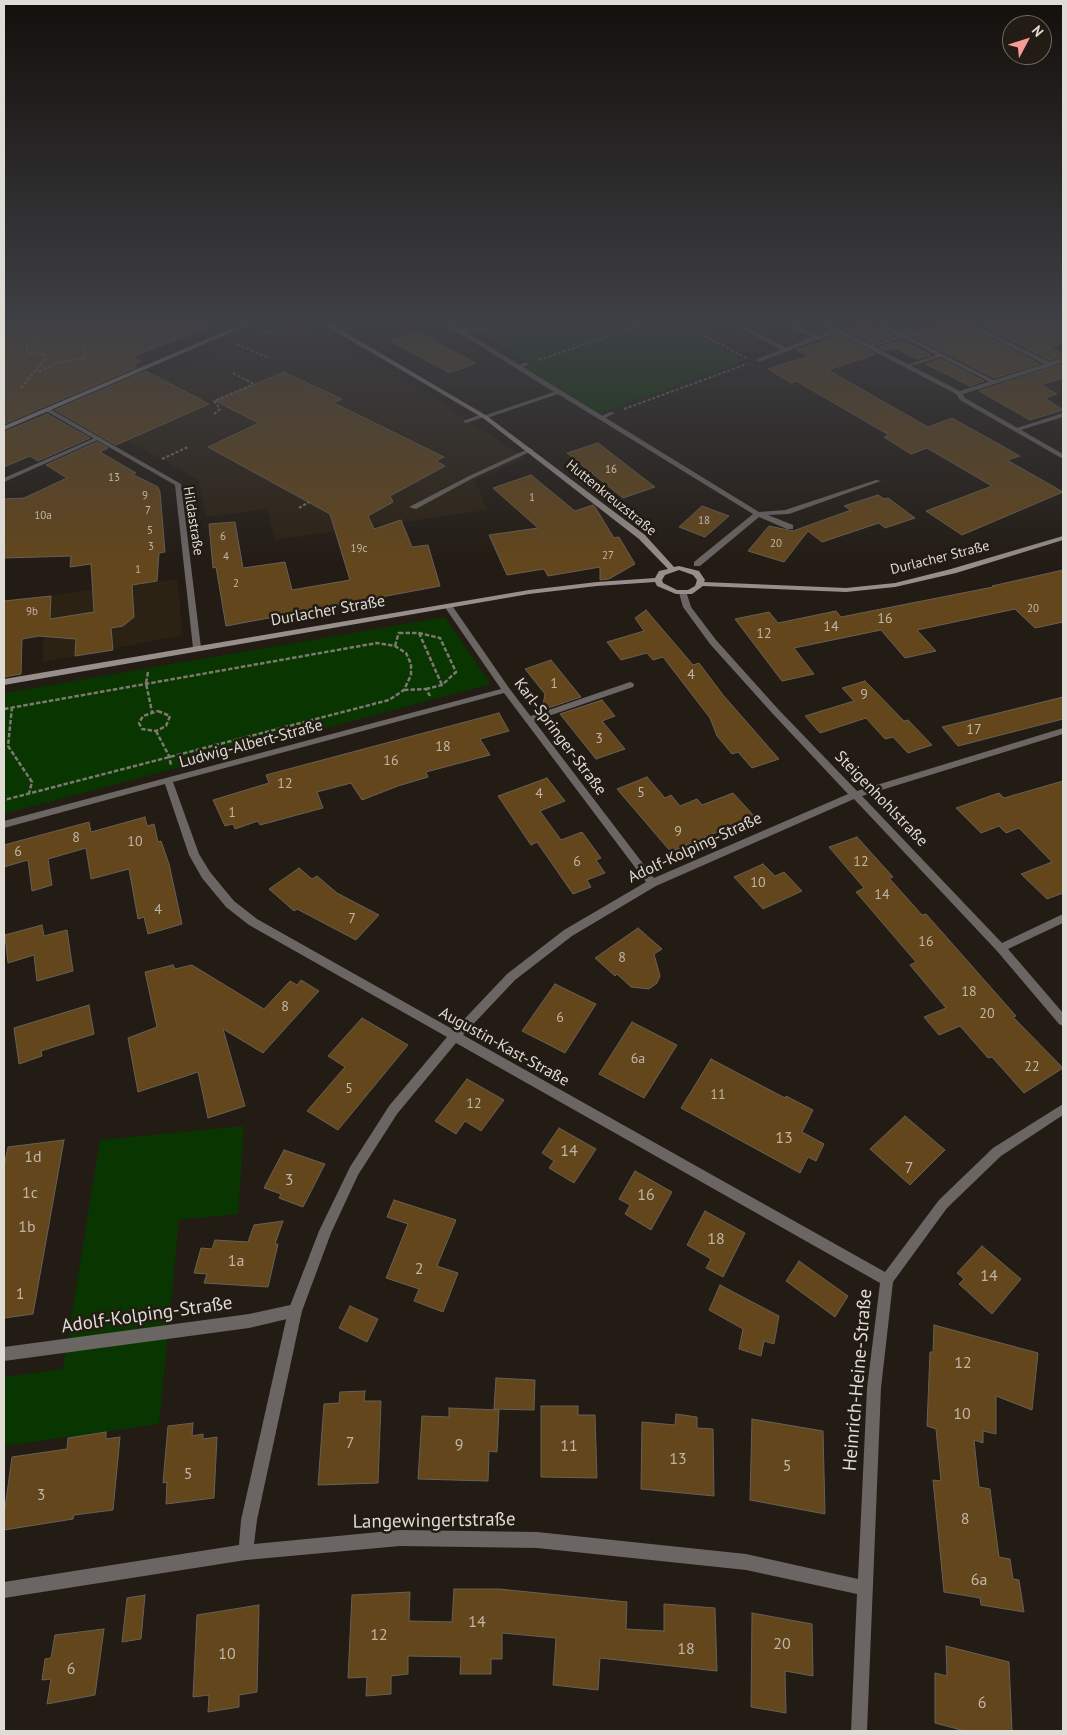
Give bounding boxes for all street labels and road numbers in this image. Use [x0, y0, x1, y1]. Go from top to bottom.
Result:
street label: Huttenkreuzstraße [563, 456, 659, 540]
street label: Hildastraße [179, 485, 207, 557]
street label: Durlacher Straße [889, 538, 991, 578]
street label: Durlacher Straße [269, 591, 387, 631]
street label: Karl-Springer-Straße [510, 675, 610, 799]
street label: Ludwig-Albert-Straße [177, 716, 325, 772]
street label: Steigenhohlstraße [830, 747, 932, 851]
street label: Adolf-Kolping-Straße [625, 809, 765, 887]
street label: Augustin-Kast-Straße [436, 1003, 572, 1091]
street label: Heinrich-Heine-Straße [839, 1288, 877, 1472]
street label: Adolf-Kolping-Straße [60, 1292, 234, 1338]
street label: Langewingertstraße [352, 1508, 516, 1534]

